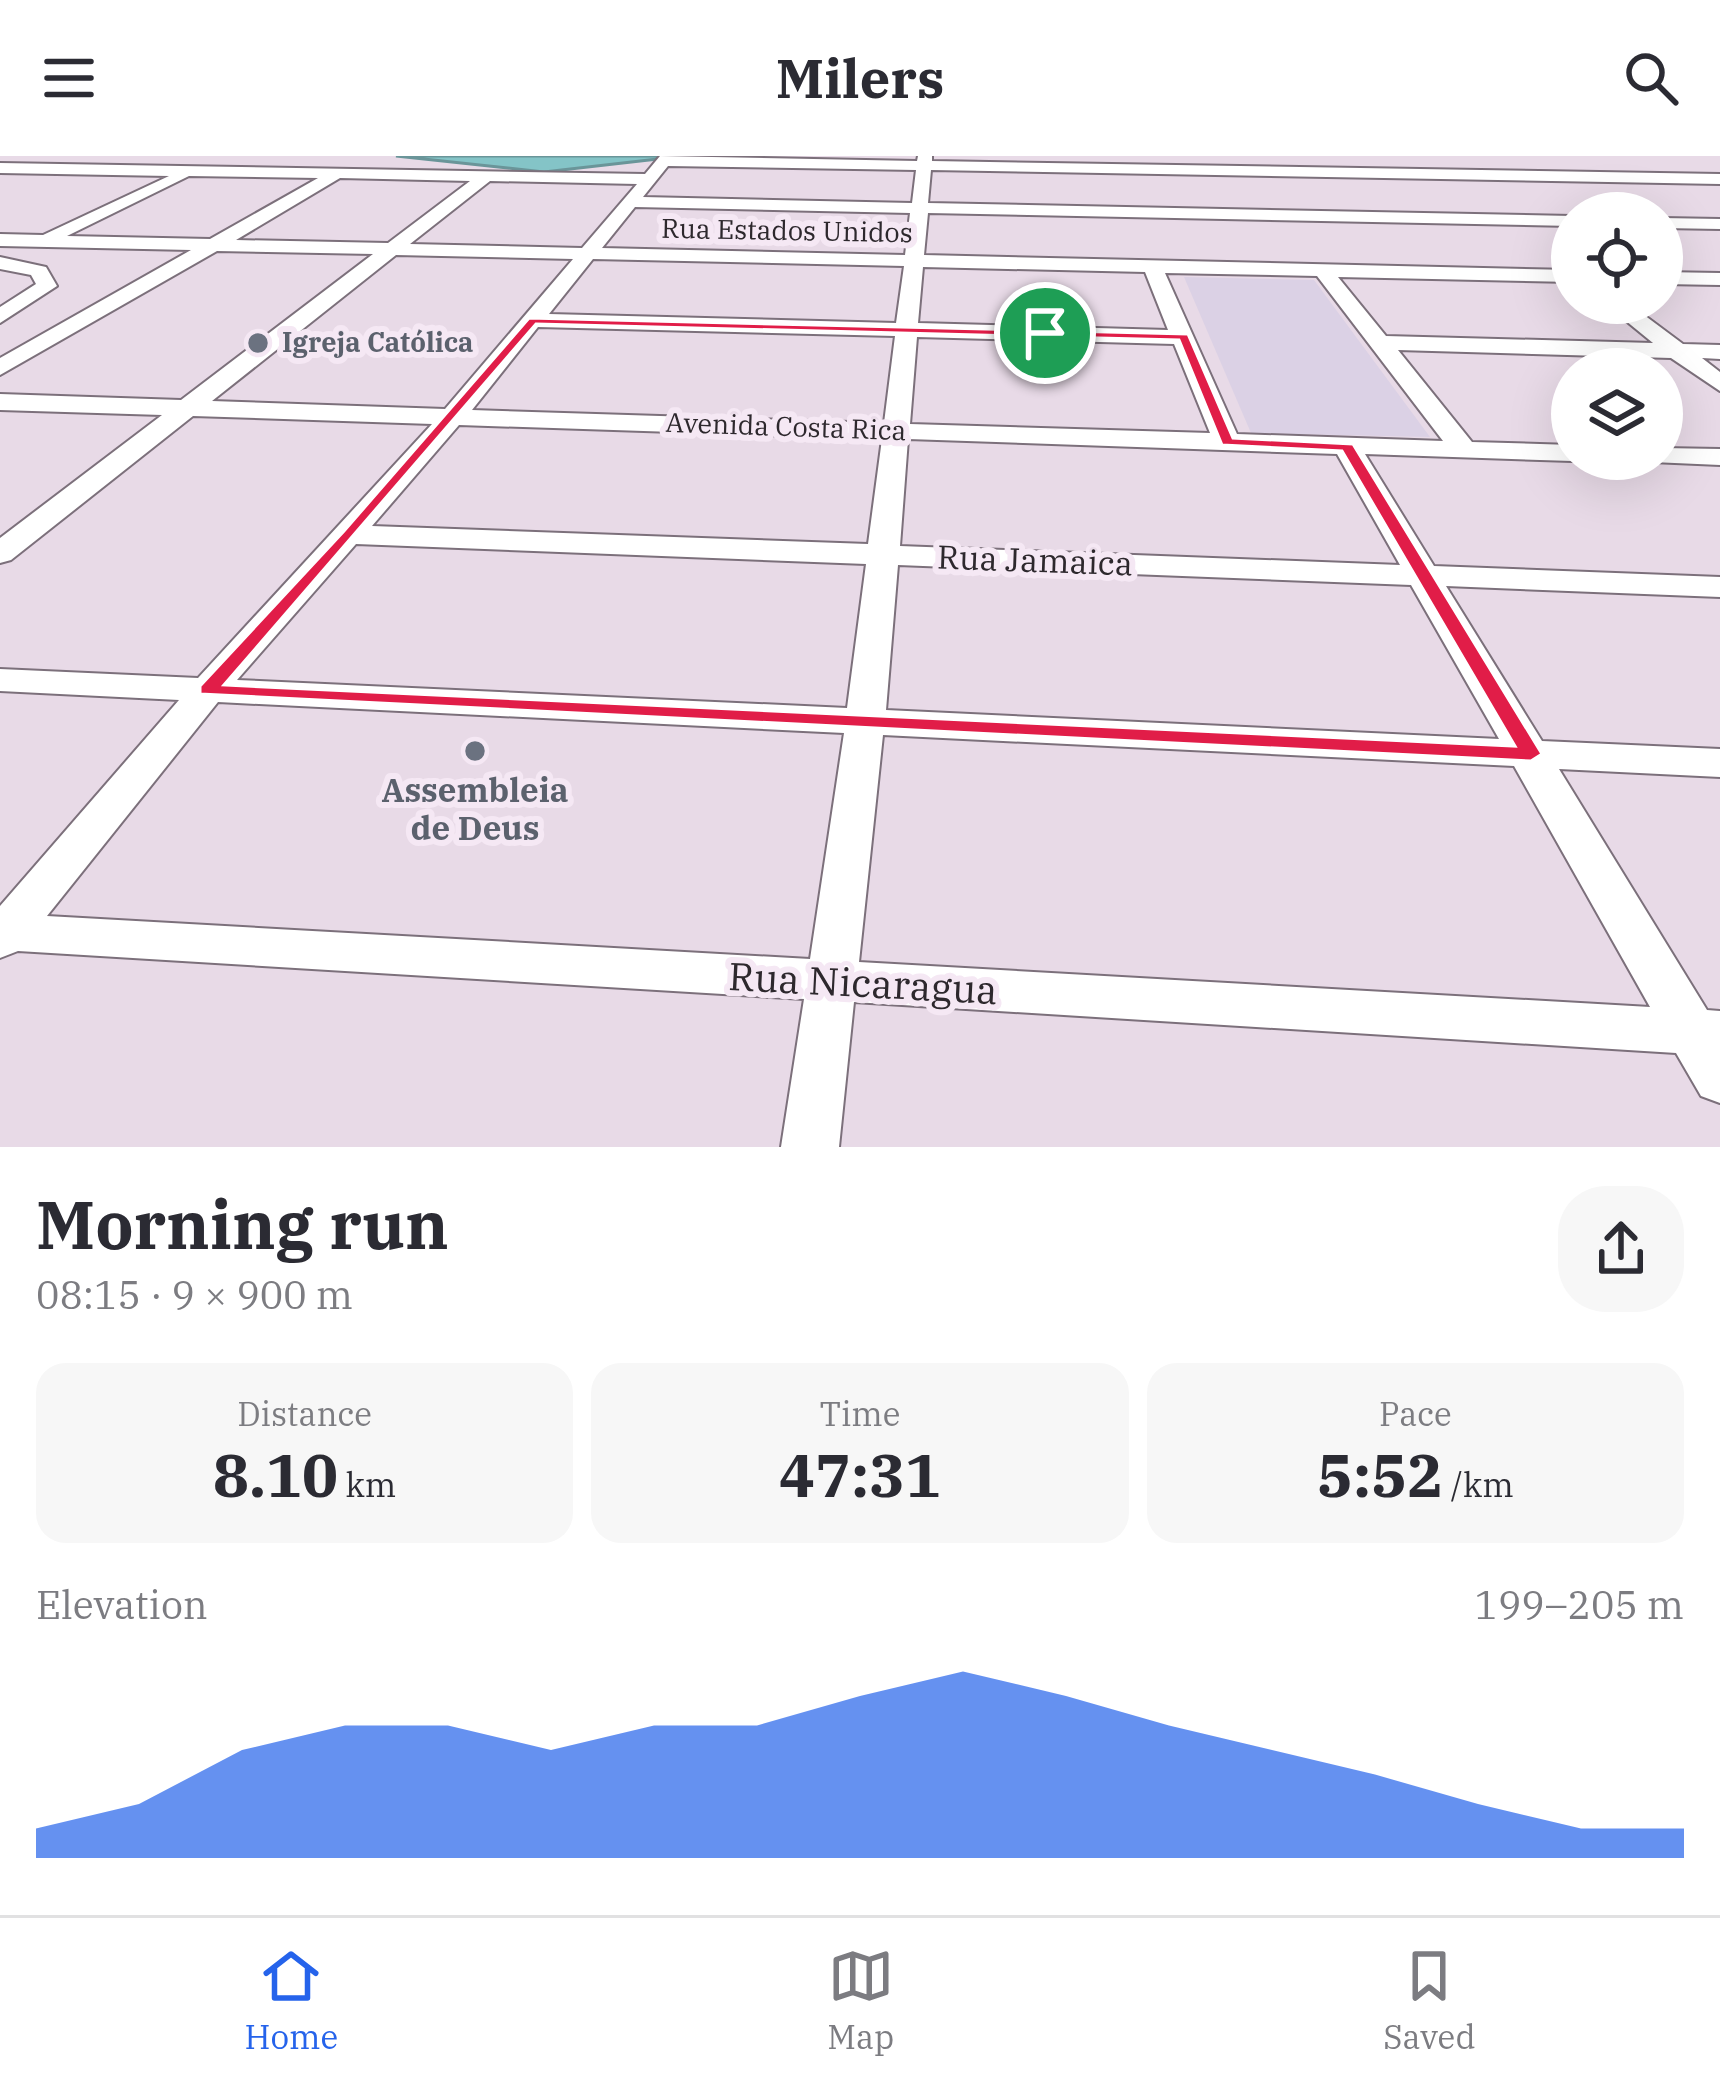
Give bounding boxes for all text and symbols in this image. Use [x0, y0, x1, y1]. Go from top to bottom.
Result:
text: Milers [776, 43, 944, 113]
icon: menu [36, 45, 102, 111]
icon: search [1618, 45, 1684, 111]
map controls [1551, 192, 1683, 480]
button: locate [1551, 192, 1683, 324]
street label: Rua Estados Unidos [661, 210, 913, 249]
pin [994, 282, 1096, 384]
icon: arrive [1012, 300, 1078, 366]
place label: Igreja Católica [282, 324, 474, 359]
marker: Igreja Católica [245, 330, 271, 356]
button: layers [1551, 348, 1683, 480]
street label: Avenida Costa Rica [665, 404, 907, 447]
street label: Rua Jamaica [936, 535, 1134, 584]
marker: Assembleia de Deus [462, 738, 488, 764]
place label: Assembleia de Deus [381, 768, 569, 849]
street label: Rua Nicaragua [727, 950, 999, 1015]
text: Morning run [36, 1181, 449, 1267]
button: share [1558, 1186, 1684, 1312]
text: 08:15 · 9 × 900 m [36, 1269, 353, 1320]
text: Distance [237, 1392, 372, 1435]
text: Time [819, 1392, 901, 1435]
text: Pace [1379, 1392, 1452, 1435]
text: 8.10 [213, 1435, 338, 1514]
text: 47:31 [779, 1435, 941, 1514]
text: 5:52 [1317, 1435, 1443, 1514]
text: km [338, 1463, 396, 1506]
text: /km [1443, 1463, 1514, 1506]
text: Elevation [36, 1579, 208, 1630]
text: 199–205 m [1474, 1579, 1684, 1630]
tab: Home [244, 1943, 338, 2058]
tab: Map [827, 1943, 894, 2058]
tab: Saved [1383, 1943, 1476, 2058]

